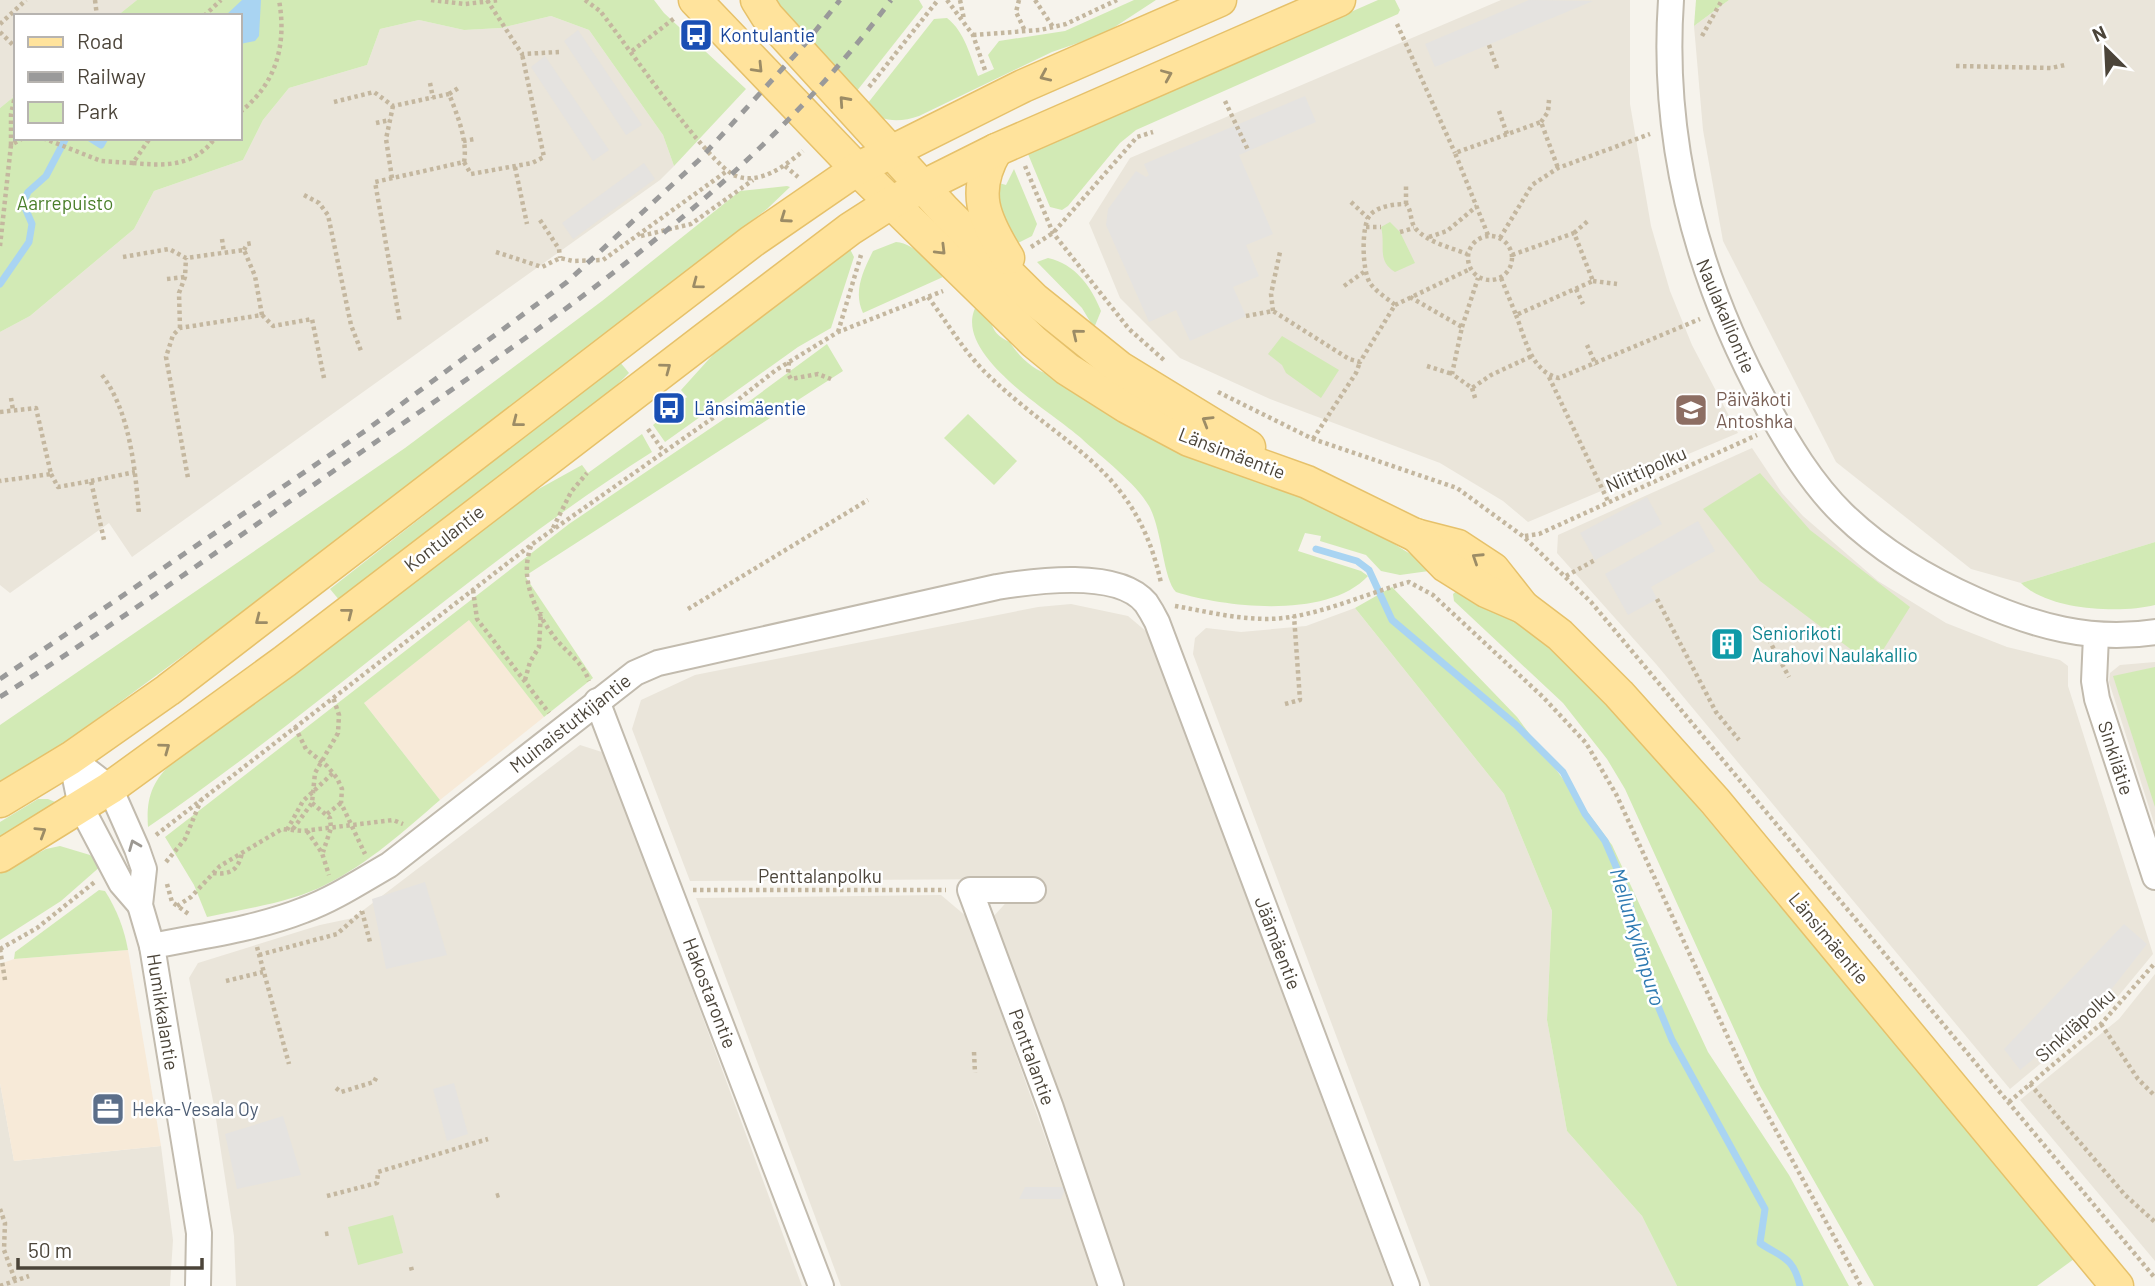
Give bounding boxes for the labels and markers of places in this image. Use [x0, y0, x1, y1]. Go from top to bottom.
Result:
bus stop icon: Kontulantie [677, 16, 715, 54]
place label: Kontulantie [720, 23, 815, 46]
place label: Päiväkoti Antoshka [1716, 387, 1793, 432]
bus stop icon: Länsimäentie [650, 389, 688, 427]
school or university icon: Päiväkoti Antoshka [1672, 391, 1710, 429]
place label: Länsimäentie [694, 396, 806, 419]
place label: Seniorikoti Aurahovi Naulakallio [1752, 621, 1918, 666]
building icon: Seniorikoti Aurahovi Naulakallio [1708, 625, 1746, 663]
office icon: Heka-Vesala Oy [89, 1090, 127, 1128]
place label: Heka-Vesala Oy [132, 1097, 259, 1120]

